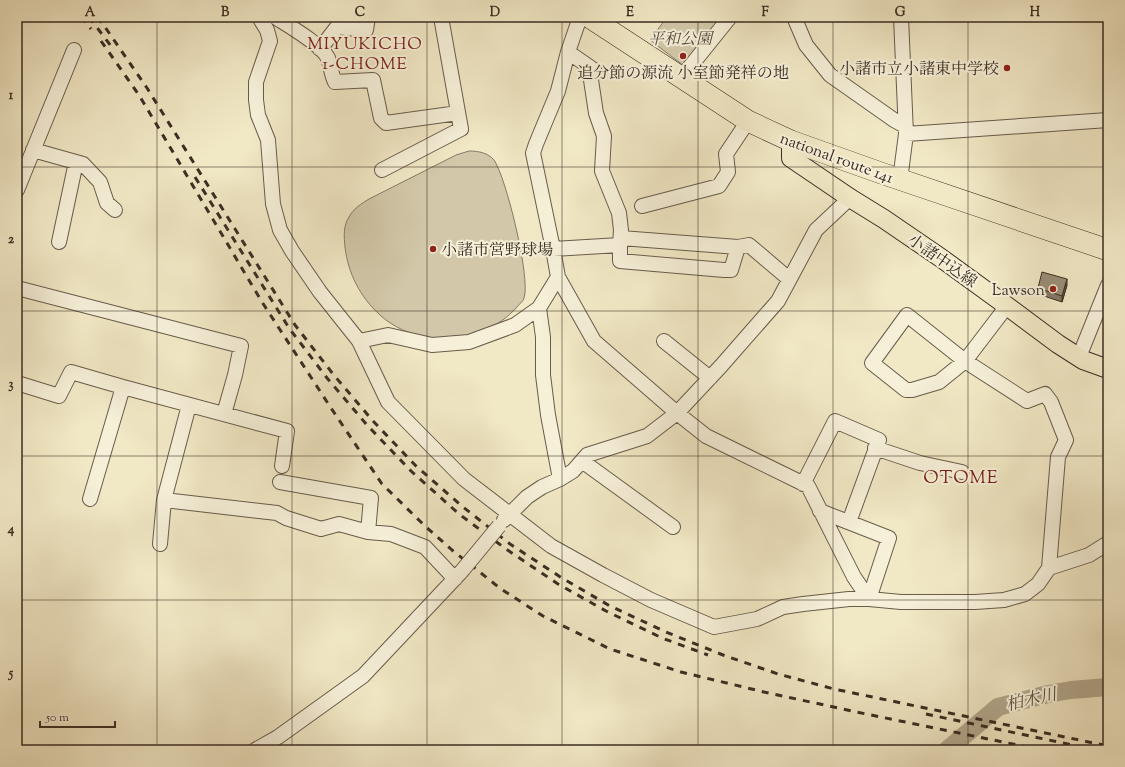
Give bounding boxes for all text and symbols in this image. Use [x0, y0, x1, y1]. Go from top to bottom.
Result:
text: A [85, 4, 96, 22]
text: B [221, 4, 230, 22]
text: C [355, 4, 365, 22]
text: D [490, 4, 500, 22]
text: E [626, 4, 634, 22]
text: F [761, 4, 769, 22]
text: G [895, 4, 906, 22]
text: H [1030, 4, 1041, 22]
park label: 平和公園 [648, 29, 715, 52]
district label: MIYUKICHO 1-CHOME [307, 33, 423, 77]
marker: 追分節の源流 小室節発祥の地 [678, 51, 688, 61]
place label: 小諸市立小諸東中学校 [839, 59, 999, 82]
place label: 追分節の源流 小室節発祥の地 [577, 63, 789, 86]
marker: 小諸市立小諸東中学校 [1002, 63, 1012, 73]
text: 1 [9, 87, 14, 105]
street label: national route 141 [776, 128, 897, 191]
street label: 小諸中込線 [902, 230, 981, 294]
text: 2 [8, 231, 15, 249]
place label: 小諸市営野球場 [441, 240, 553, 263]
marker: 小諸市営野球場 [428, 244, 438, 254]
place label: Lawson [992, 280, 1046, 303]
marker: Lawson [1048, 284, 1058, 294]
text: 3 [8, 376, 14, 394]
district label: OTOME [923, 466, 999, 492]
text: 4 [7, 521, 15, 539]
text: 5 [8, 665, 14, 683]
water label: 柏木川 [1004, 683, 1061, 718]
scale bar [40, 703, 115, 729]
text: 50 m [45, 709, 69, 727]

